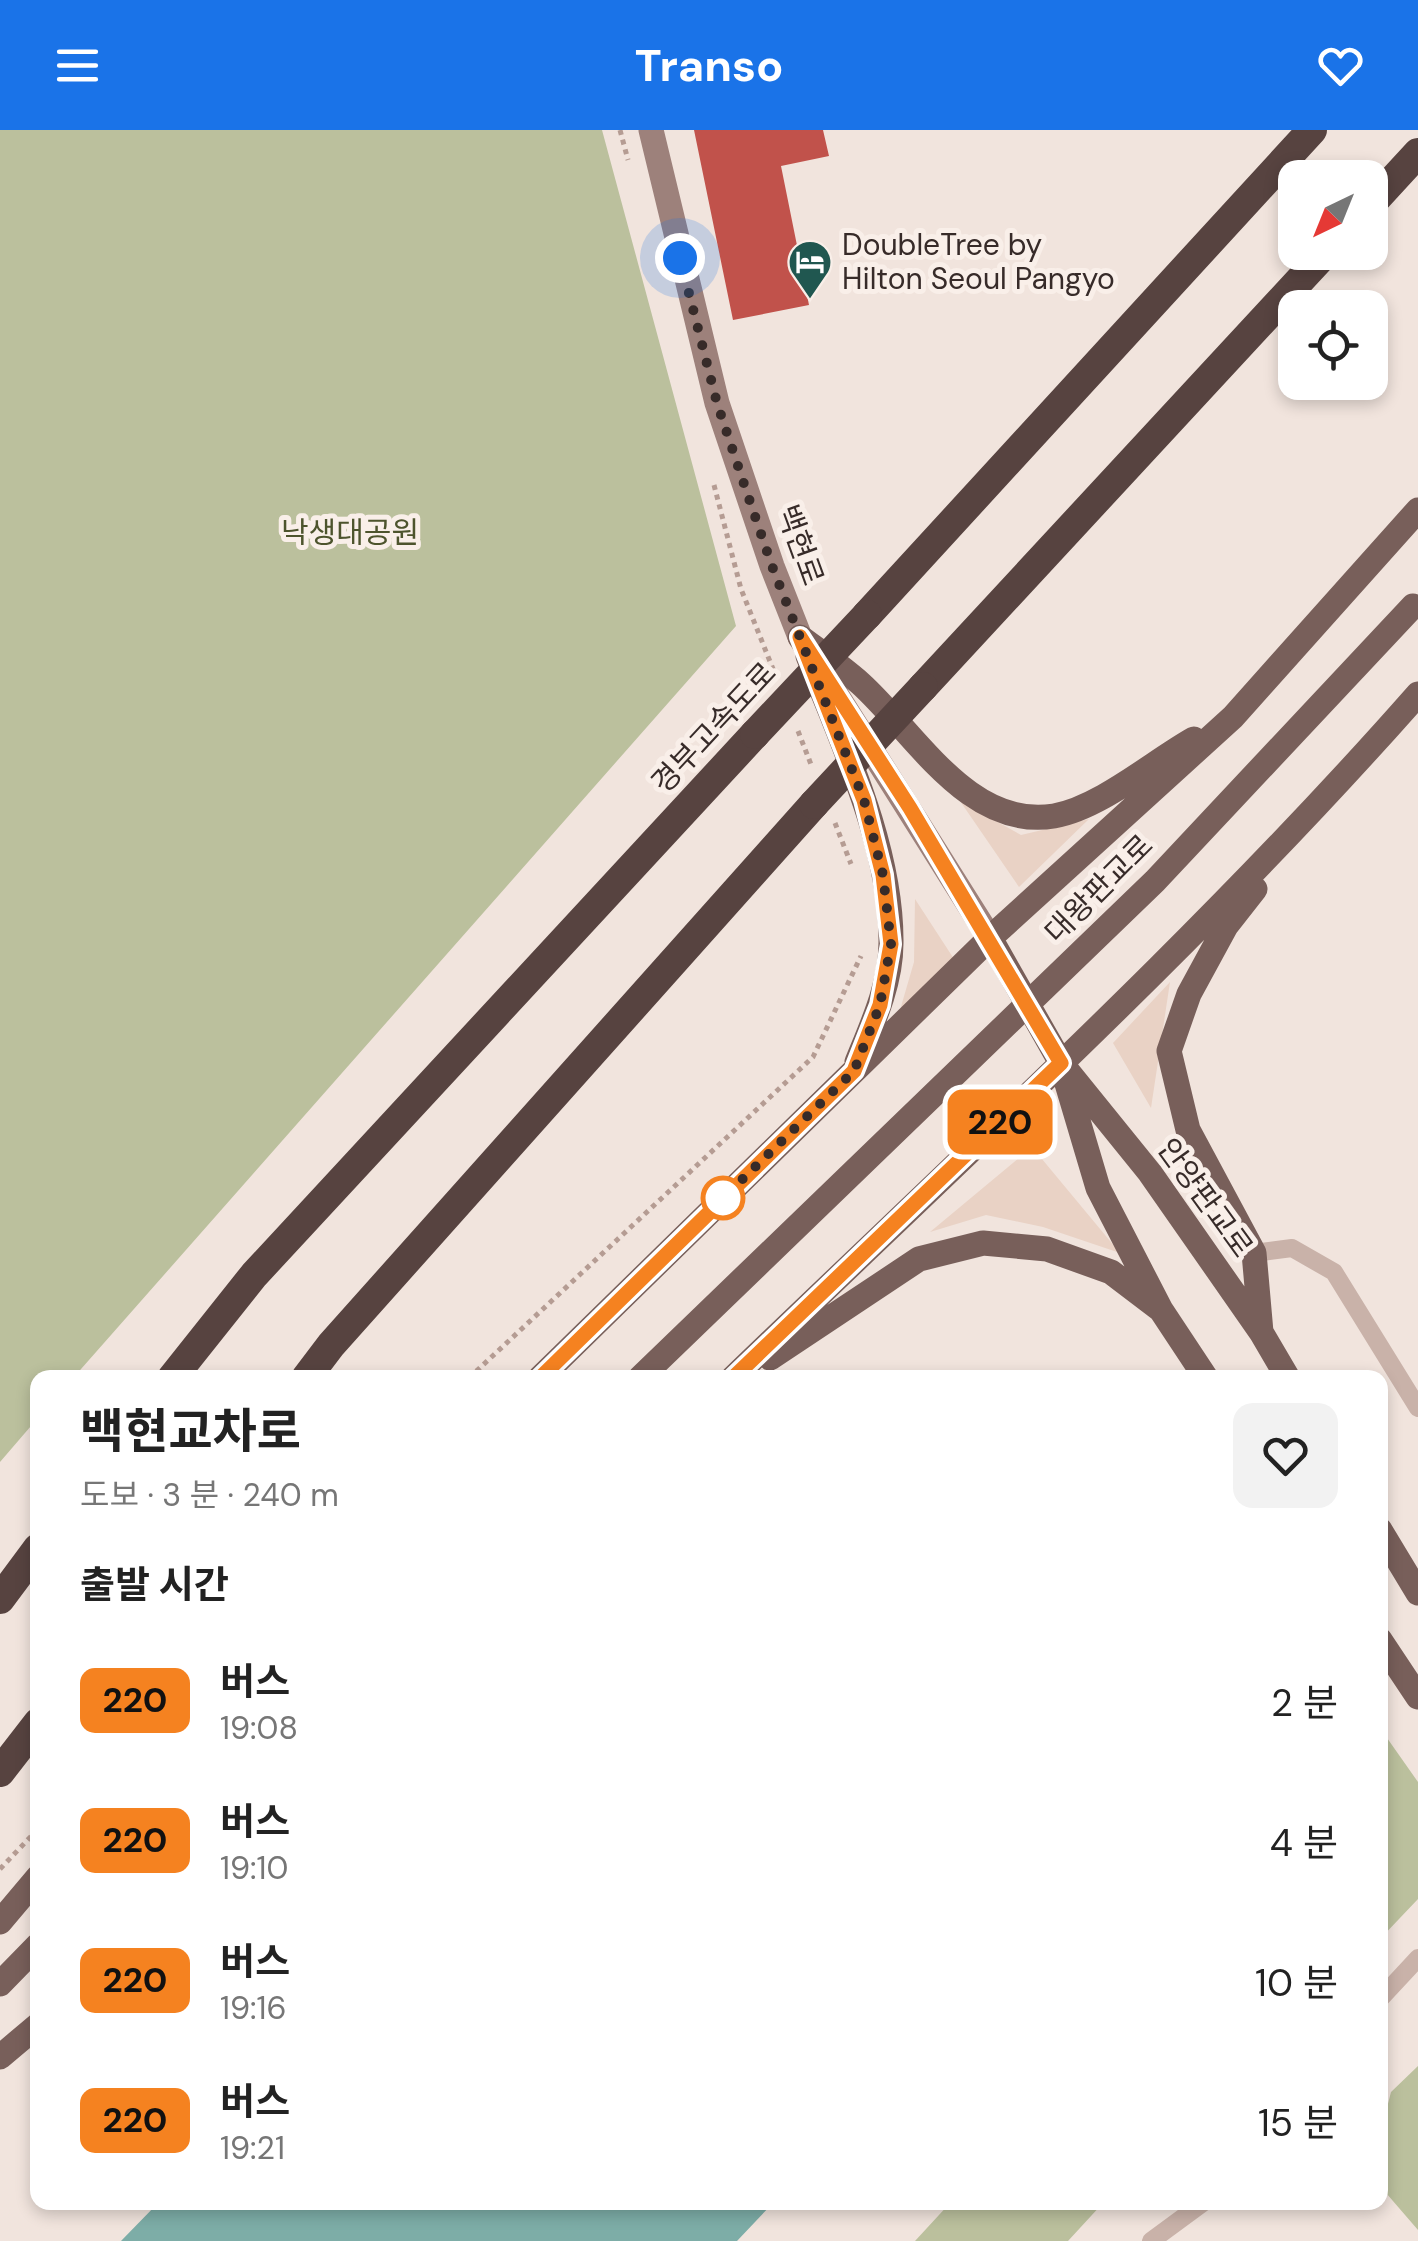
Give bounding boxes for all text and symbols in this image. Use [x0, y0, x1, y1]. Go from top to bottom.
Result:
text: Transo [635, 36, 783, 95]
icon: menu [50, 38, 105, 93]
icon: heart [1313, 38, 1368, 93]
north arrow [1278, 160, 1388, 270]
map controls [1278, 160, 1388, 400]
place label: DoubleTree by Hilton Seoul Pangyo [842, 225, 1115, 298]
your location [655, 233, 705, 283]
hotel icon: DoubleTree by Hilton Seoul Pangyo [787, 239, 833, 300]
button: locate [1278, 290, 1388, 400]
street label: 백현로 [768, 499, 833, 590]
park label: 낙생대공원 [281, 513, 419, 552]
street label: 경부고속도로 [643, 654, 784, 802]
street label: 대왕판교로 [1036, 826, 1161, 951]
line badge: 220 [942, 1090, 1058, 1154]
text: 220 [968, 1099, 1032, 1145]
street label: 안양판교로 [1149, 1130, 1262, 1265]
unlabelled marker [702, 1177, 744, 1219]
text: 백현교차로 [80, 1400, 301, 1463]
button: heart [1233, 1403, 1338, 1508]
text: 도보 · 3 분 · 240 m [80, 1474, 339, 1516]
text: 출발 시간 [80, 1560, 229, 1610]
text: 버스 [220, 1657, 290, 1707]
text: 220 [103, 1677, 167, 1723]
text: 2 분 [1271, 1678, 1338, 1728]
text: 19:08 [220, 1707, 298, 1749]
text: 버스 [220, 1797, 290, 1847]
text: 220 [103, 1817, 167, 1863]
text: 4 분 [1270, 1818, 1338, 1868]
text: 19:10 [220, 1847, 288, 1889]
text: 버스 [220, 1937, 290, 1987]
text: 220 [103, 1957, 167, 2003]
text: 10 분 [1255, 1958, 1338, 2008]
text: 19:16 [220, 1987, 287, 2029]
text: 버스 [220, 2077, 290, 2127]
text: 220 [103, 2097, 167, 2143]
text: 15 분 [1258, 2098, 1338, 2148]
text: 19:21 [220, 2127, 285, 2169]

